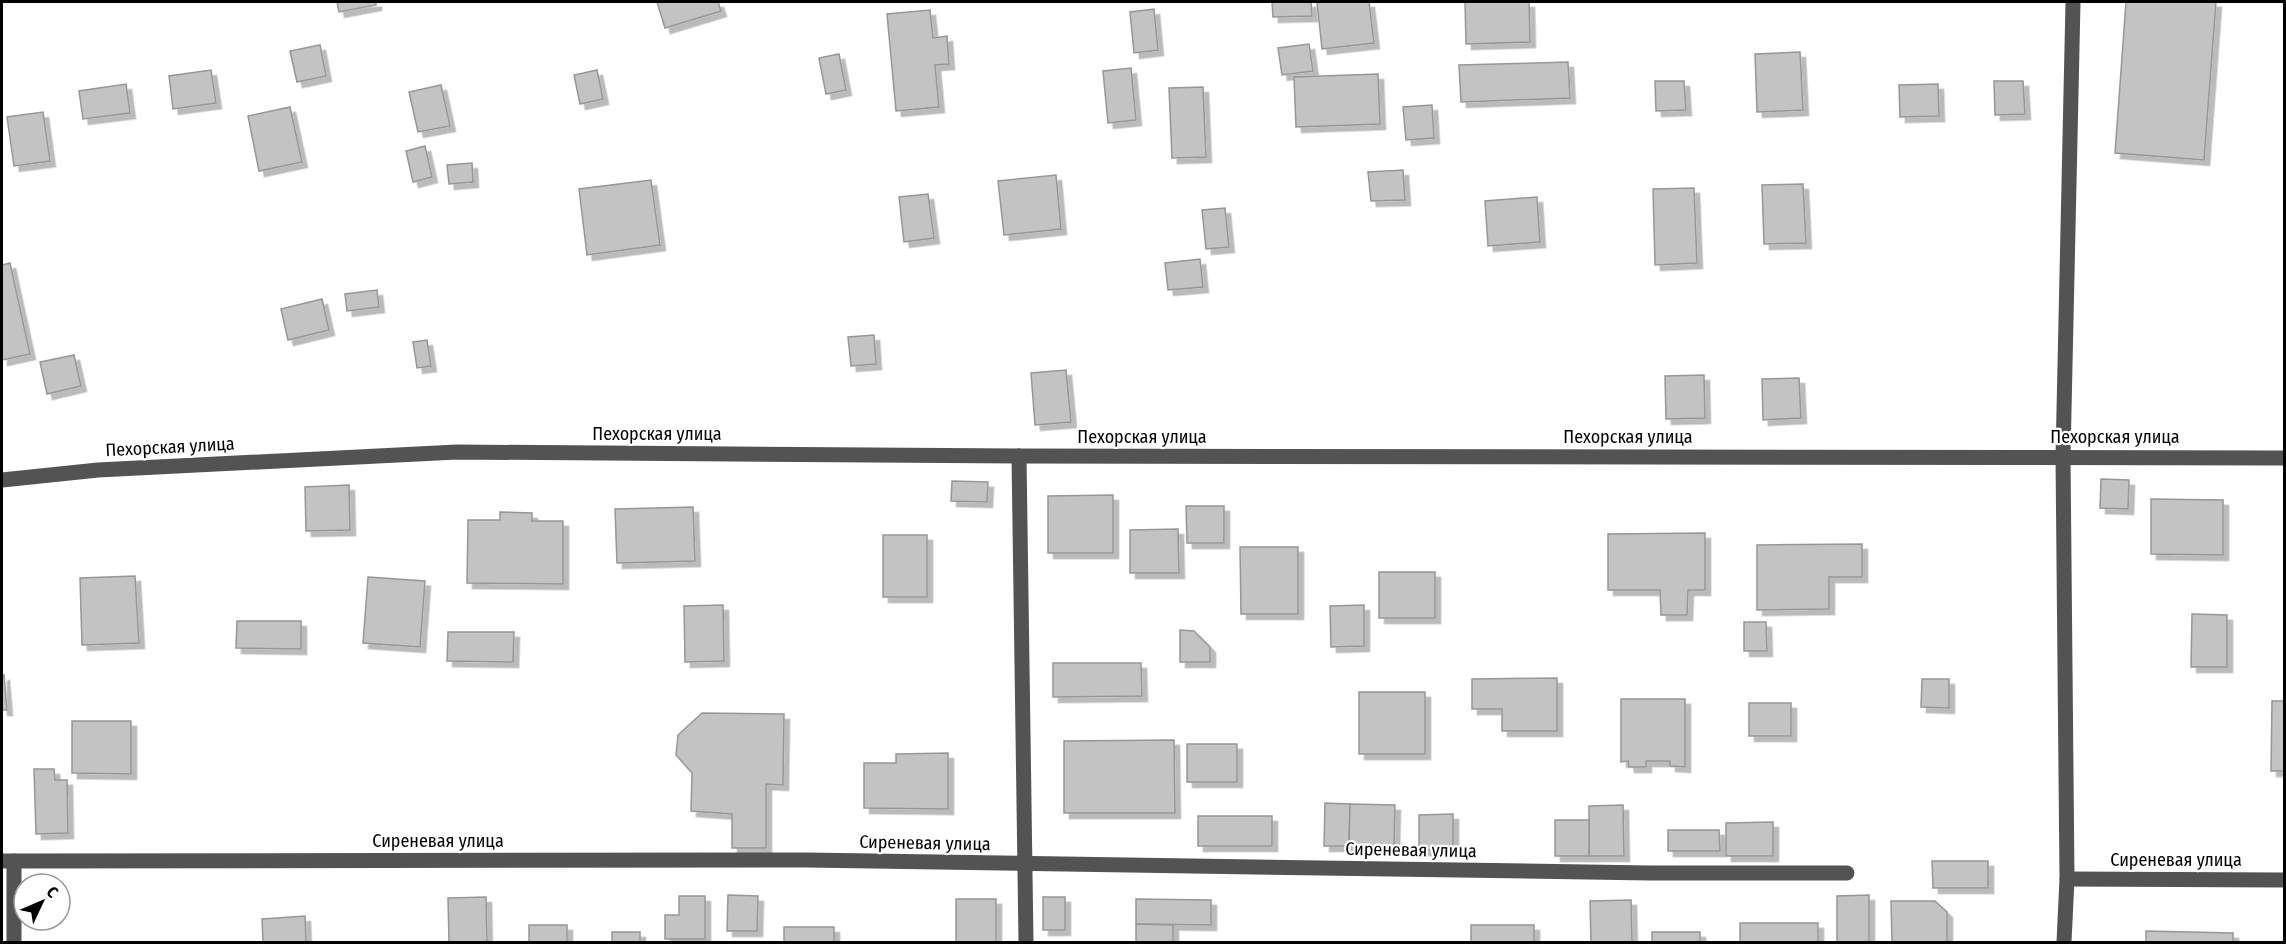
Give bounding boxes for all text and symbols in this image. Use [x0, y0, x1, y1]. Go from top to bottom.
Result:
street label: Пехорская улица [592, 423, 722, 445]
street label: Пехорская улица [1077, 426, 1207, 448]
street label: Пехорская улица [1563, 426, 1693, 448]
street label: Пехорская улица [2050, 426, 2180, 448]
street label: Пехорская улица [105, 433, 235, 461]
street label: Сиреневая улица [372, 830, 504, 852]
street label: Сиреневая улица [859, 831, 991, 855]
street label: Сиреневая улица [1345, 838, 1477, 862]
street label: Сиреневая улица [2110, 849, 2242, 871]
north arrow [12, 872, 72, 932]
text: С [43, 882, 63, 902]

